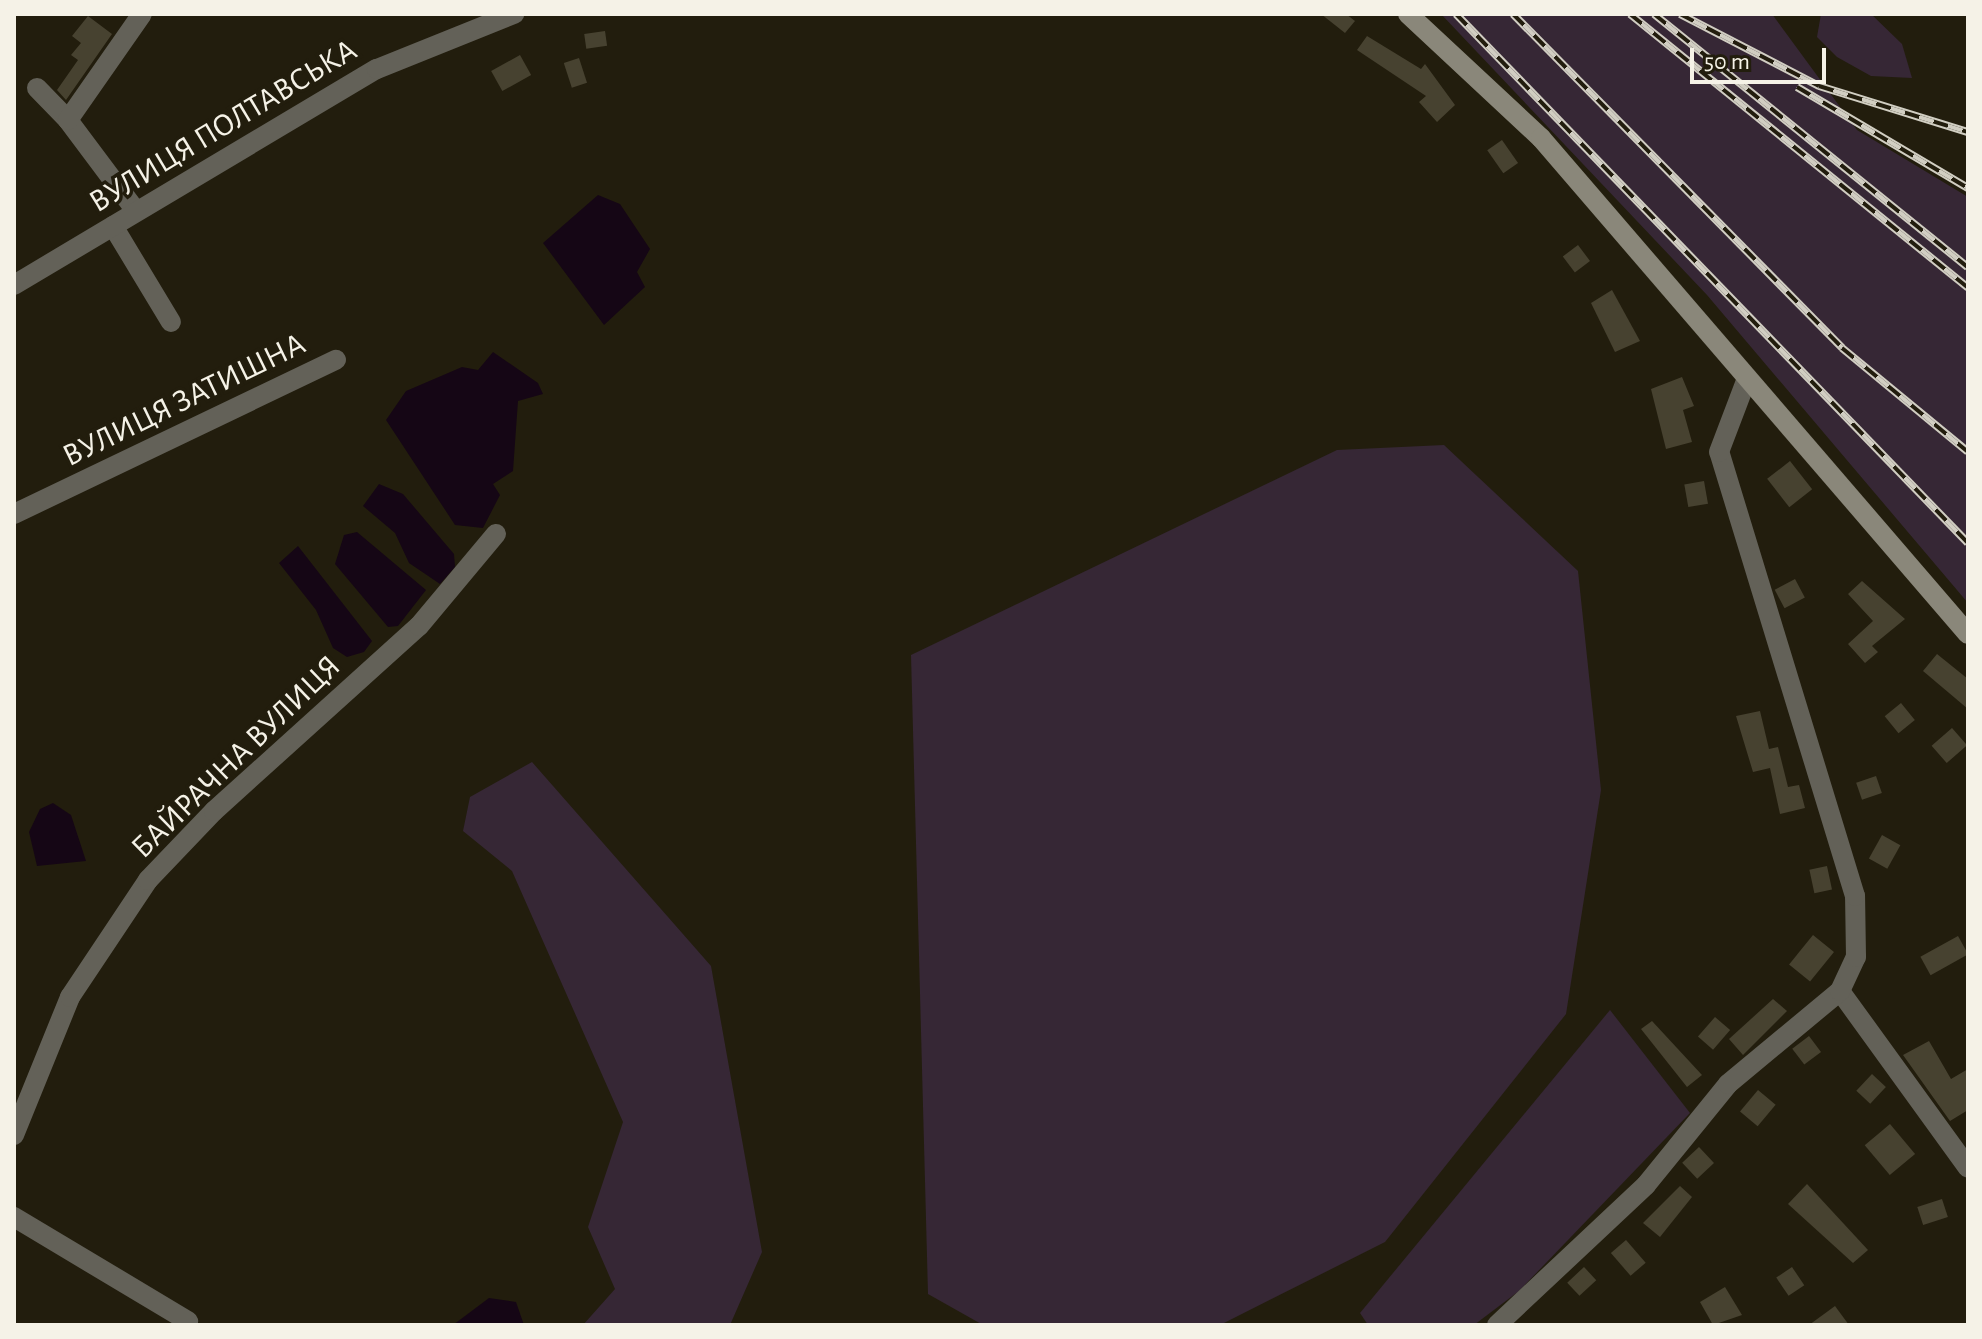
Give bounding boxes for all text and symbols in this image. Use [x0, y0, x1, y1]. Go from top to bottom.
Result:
street label: ВУЛИЦЯ ПОЛТАВСЬКА [82, 31, 364, 221]
scale bar [1694, 32, 1830, 82]
text: 50 m [1704, 50, 1750, 74]
street label: ВУЛИЦЯ ЗАТИШНА [56, 325, 312, 475]
street label: БАЙРАЧНА ВУЛИЦЯ [123, 647, 349, 867]

